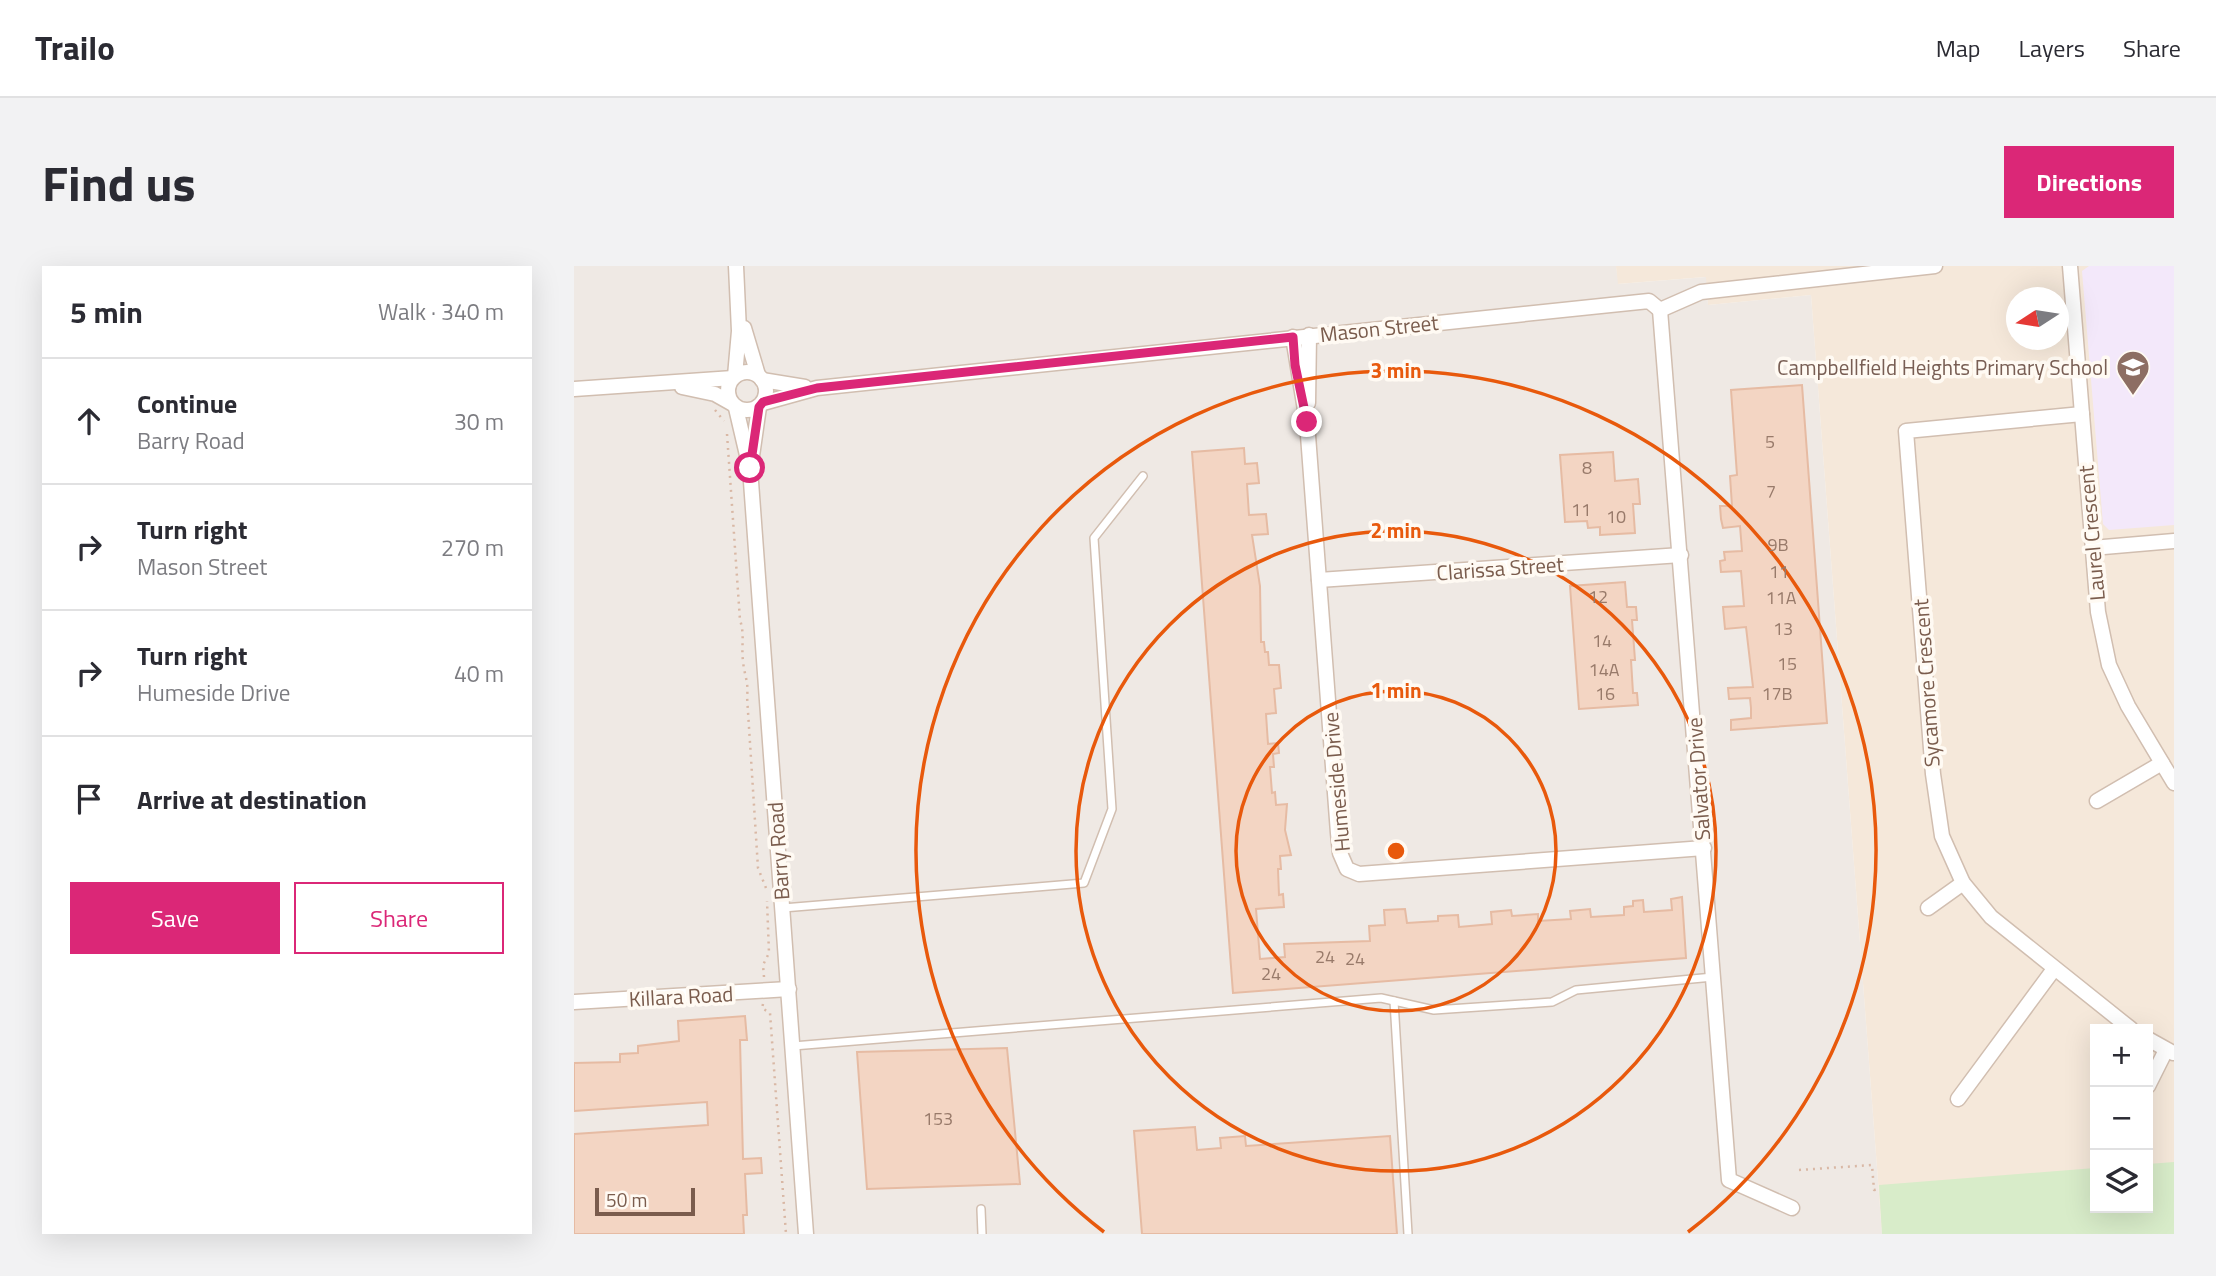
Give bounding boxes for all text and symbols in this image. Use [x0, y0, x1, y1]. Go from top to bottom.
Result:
text: Trailo [35, 23, 115, 73]
text: Map [1936, 30, 1981, 66]
text: Layers [2019, 30, 2085, 66]
text: Share [2123, 30, 2181, 66]
text: Find us [42, 145, 196, 220]
button: Directions [2004, 146, 2174, 218]
north arrow [2006, 287, 2069, 350]
text: 5 min [70, 289, 143, 335]
text: Walk · 340 m [378, 294, 504, 329]
street label: Mason Street [1318, 306, 1440, 350]
school or university icon: Campbellfield Heights Primary School [2114, 348, 2152, 397]
place label: Campbellfield Heights Primary School [1777, 351, 2108, 383]
text: 3 min [1370, 354, 1422, 386]
text: Continue [137, 384, 237, 423]
icon: ahead [70, 402, 108, 440]
text: 30 m [454, 404, 504, 439]
route end [1291, 406, 1322, 437]
text: Barry Road [137, 423, 245, 458]
house number: 5 [1765, 428, 1775, 455]
route start [734, 452, 765, 483]
house number: 8 [1582, 454, 1592, 481]
street label: Laurel Crescent [2069, 463, 2113, 602]
house number: 7 [1766, 478, 1776, 505]
house number: 11 [1571, 496, 1591, 523]
house number: 10 [1606, 503, 1626, 530]
text: Turn right [137, 510, 248, 549]
text: 2 min [1370, 514, 1422, 546]
icon: right [70, 528, 108, 566]
text: 270 m [441, 530, 504, 565]
house number: 9B [1767, 531, 1789, 558]
street label: Clarissa Street [1435, 548, 1565, 588]
text: Mason Street [137, 549, 267, 584]
house number: 11 [1769, 558, 1789, 585]
house number: 12 [1588, 583, 1608, 610]
house number: 11A [1766, 584, 1797, 611]
street label: Sycamore Crescent [1904, 597, 1948, 768]
house number: 13 [1773, 615, 1793, 642]
house number: 14 [1592, 627, 1612, 654]
text: Turn right [137, 636, 248, 675]
house number: 15 [1777, 650, 1797, 677]
icon: right [70, 654, 108, 692]
text: 40 m [454, 656, 504, 691]
house number: 14A [1589, 656, 1620, 683]
text: 1 min [1370, 674, 1422, 706]
text: Humeside Drive [137, 675, 290, 710]
house number: 16 [1595, 680, 1615, 707]
house number: 17B [1761, 680, 1793, 707]
street label: Humeside Drive [1314, 711, 1358, 853]
street label: Salvator Drive [1678, 716, 1718, 842]
icon: arrive [70, 780, 108, 818]
text: Arrive at destination [137, 780, 367, 819]
street label: Barry Road [759, 801, 797, 901]
centre of rings [1384, 839, 1408, 863]
button: Save [70, 882, 280, 954]
button: Share [294, 882, 504, 954]
house number: 24 [1315, 943, 1335, 970]
house number: 24 [1345, 945, 1365, 972]
house number: 24 [1261, 960, 1281, 987]
street label: Killara Road [628, 977, 734, 1015]
map controls [2090, 1024, 2153, 1213]
button: + [2090, 1024, 2153, 1087]
button: − [2090, 1087, 2153, 1150]
house number: 153 [923, 1105, 953, 1132]
button: layers [2090, 1150, 2153, 1213]
scale bar [595, 1185, 695, 1217]
text: 50 m [606, 1185, 647, 1214]

